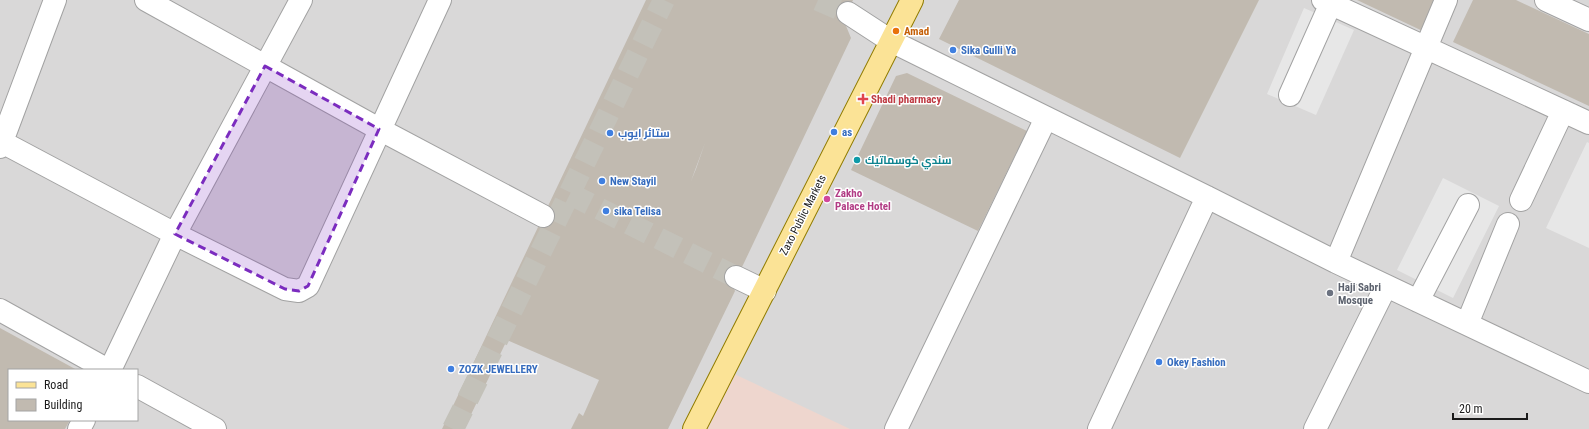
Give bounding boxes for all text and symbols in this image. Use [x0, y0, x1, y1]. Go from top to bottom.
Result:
place label: Amad [904, 25, 929, 38]
marker: Amad [891, 26, 901, 36]
place label: Sika Gulli Ya [961, 44, 1016, 57]
marker: Sika Gulli Ya [948, 45, 958, 55]
place label: Shadi pharmacy [871, 93, 941, 106]
marker: Shadi pharmacy [858, 94, 868, 104]
place label: as [842, 126, 852, 139]
place label: ستائر ايوب [618, 127, 670, 141]
marker: as [829, 127, 839, 137]
marker: ستائر ايوب [605, 128, 615, 138]
place label: سندي کوسماتیك [865, 154, 952, 170]
marker: سندي کوسماتیك [852, 155, 862, 165]
street label: Zaxo Public Markets [777, 173, 829, 257]
place label: New Stayil [610, 175, 657, 188]
marker: New Stayil [597, 176, 607, 186]
place label: Zakho Palace Hotel [835, 187, 891, 213]
marker: Zakho Palace Hotel [822, 194, 832, 204]
place label: sika Telisa [614, 205, 661, 218]
marker: sika Telisa [601, 206, 611, 216]
place label: Haji Sabri Mosque [1338, 281, 1381, 307]
marker: Haji Sabri Mosque [1325, 288, 1335, 298]
place label: Okey Fashion [1167, 356, 1226, 369]
marker: Okey Fashion [1154, 357, 1164, 367]
place label: ZOZK JEWELLERY [459, 363, 538, 376]
marker: ZOZK JEWELLERY [446, 364, 456, 374]
legend [8, 369, 138, 421]
text: Road [44, 378, 68, 392]
scale bar [1453, 395, 1527, 421]
text: Building [44, 398, 82, 412]
text: 20 m [1459, 402, 1483, 416]

